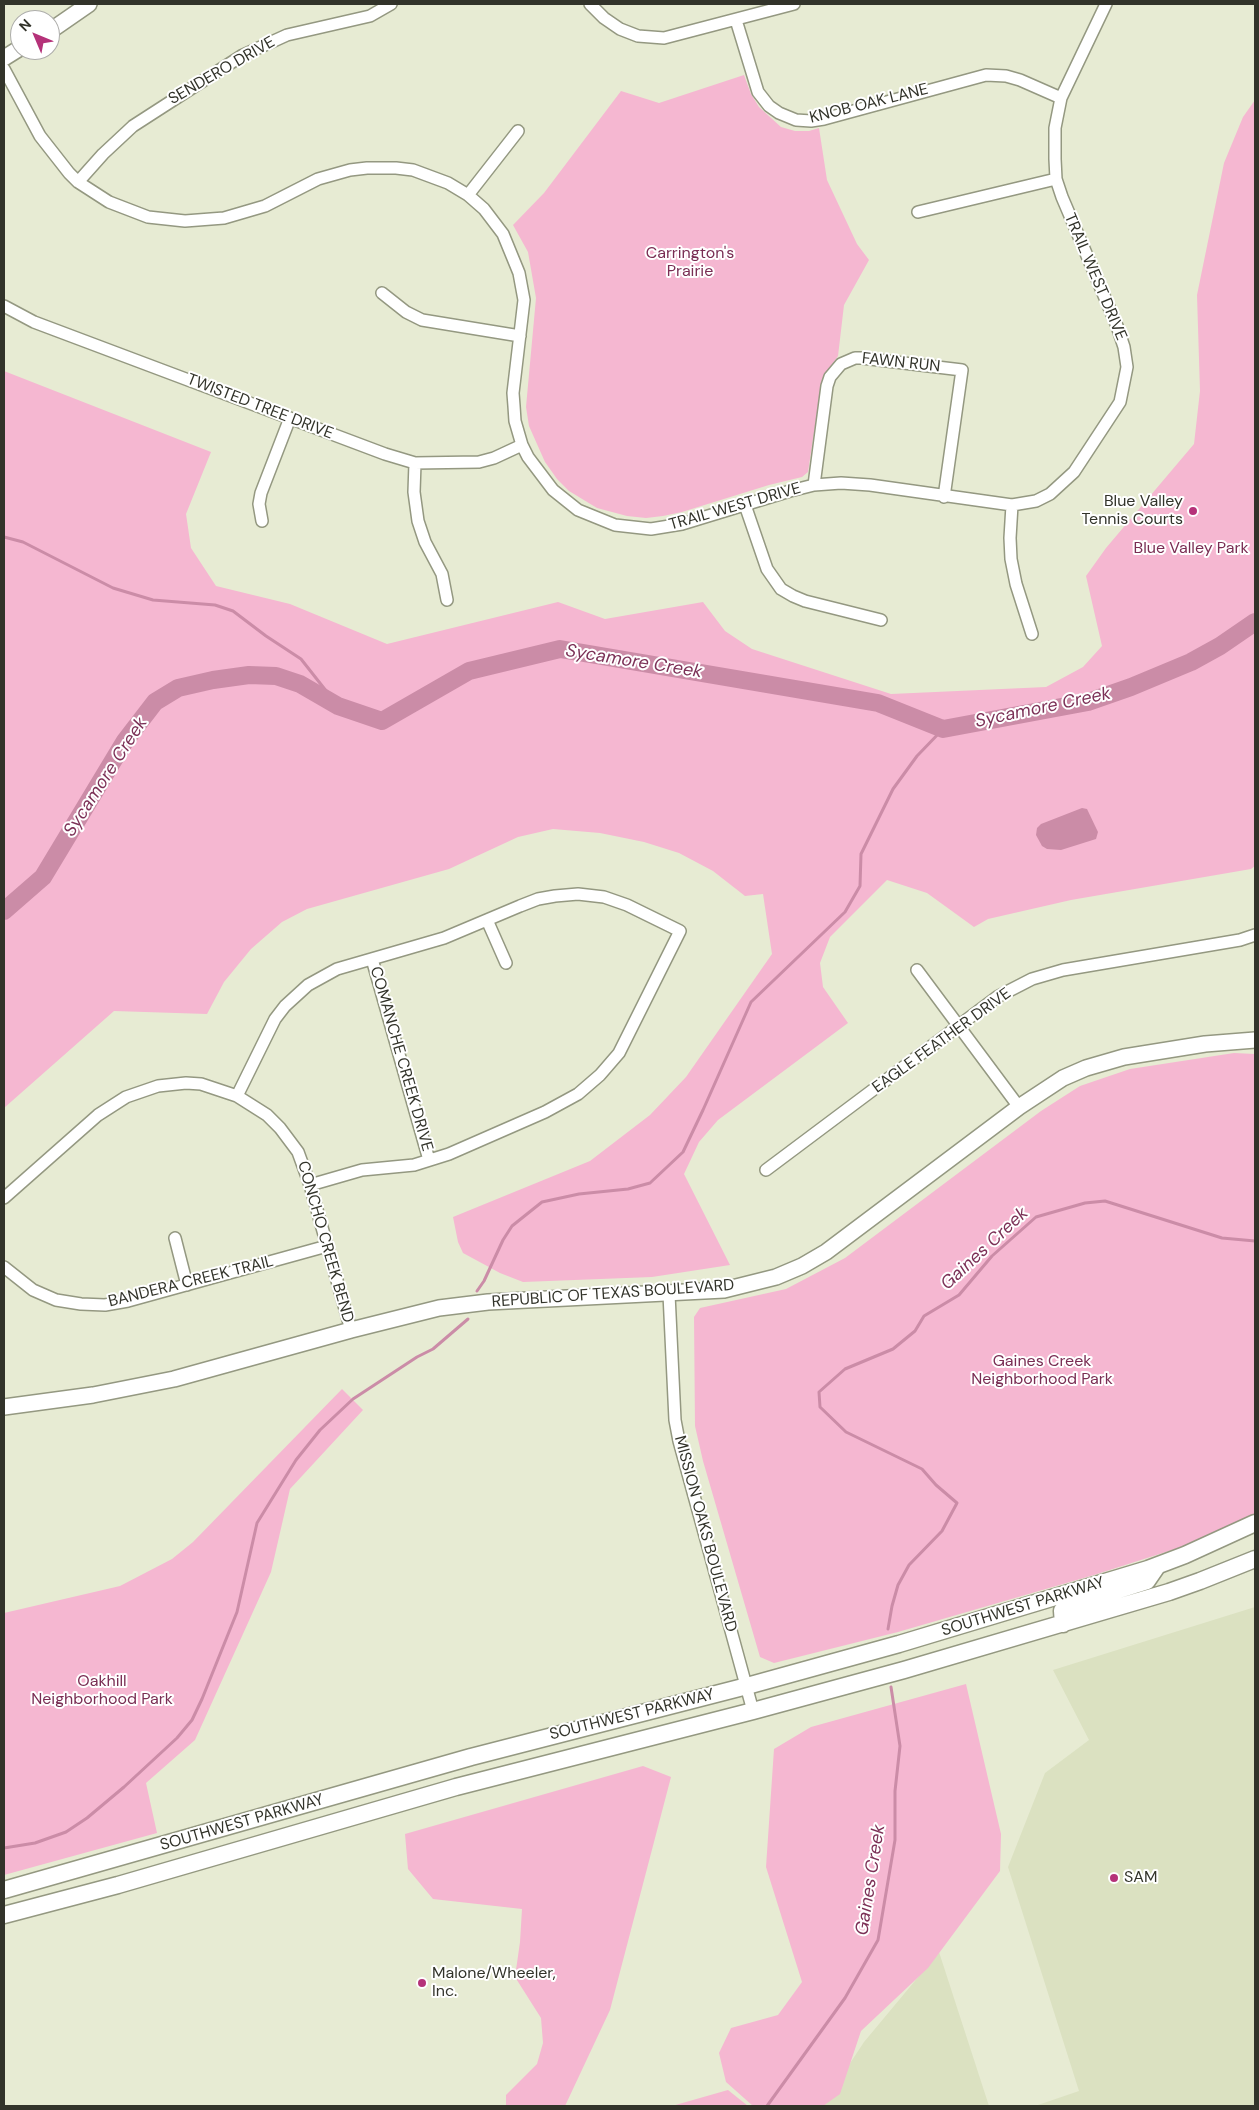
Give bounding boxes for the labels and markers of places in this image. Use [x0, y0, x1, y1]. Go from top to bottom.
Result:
place label: Blue Valley Tennis Courts [1082, 492, 1183, 530]
marker: Blue Valley Tennis Courts [1187, 505, 1199, 517]
place label: SAM [1124, 1868, 1157, 1888]
marker: SAM [1108, 1872, 1120, 1884]
place label: Malone/Wheeler, Inc. [432, 1964, 556, 2002]
marker: Malone/Wheeler, Inc. [416, 1977, 428, 1989]

